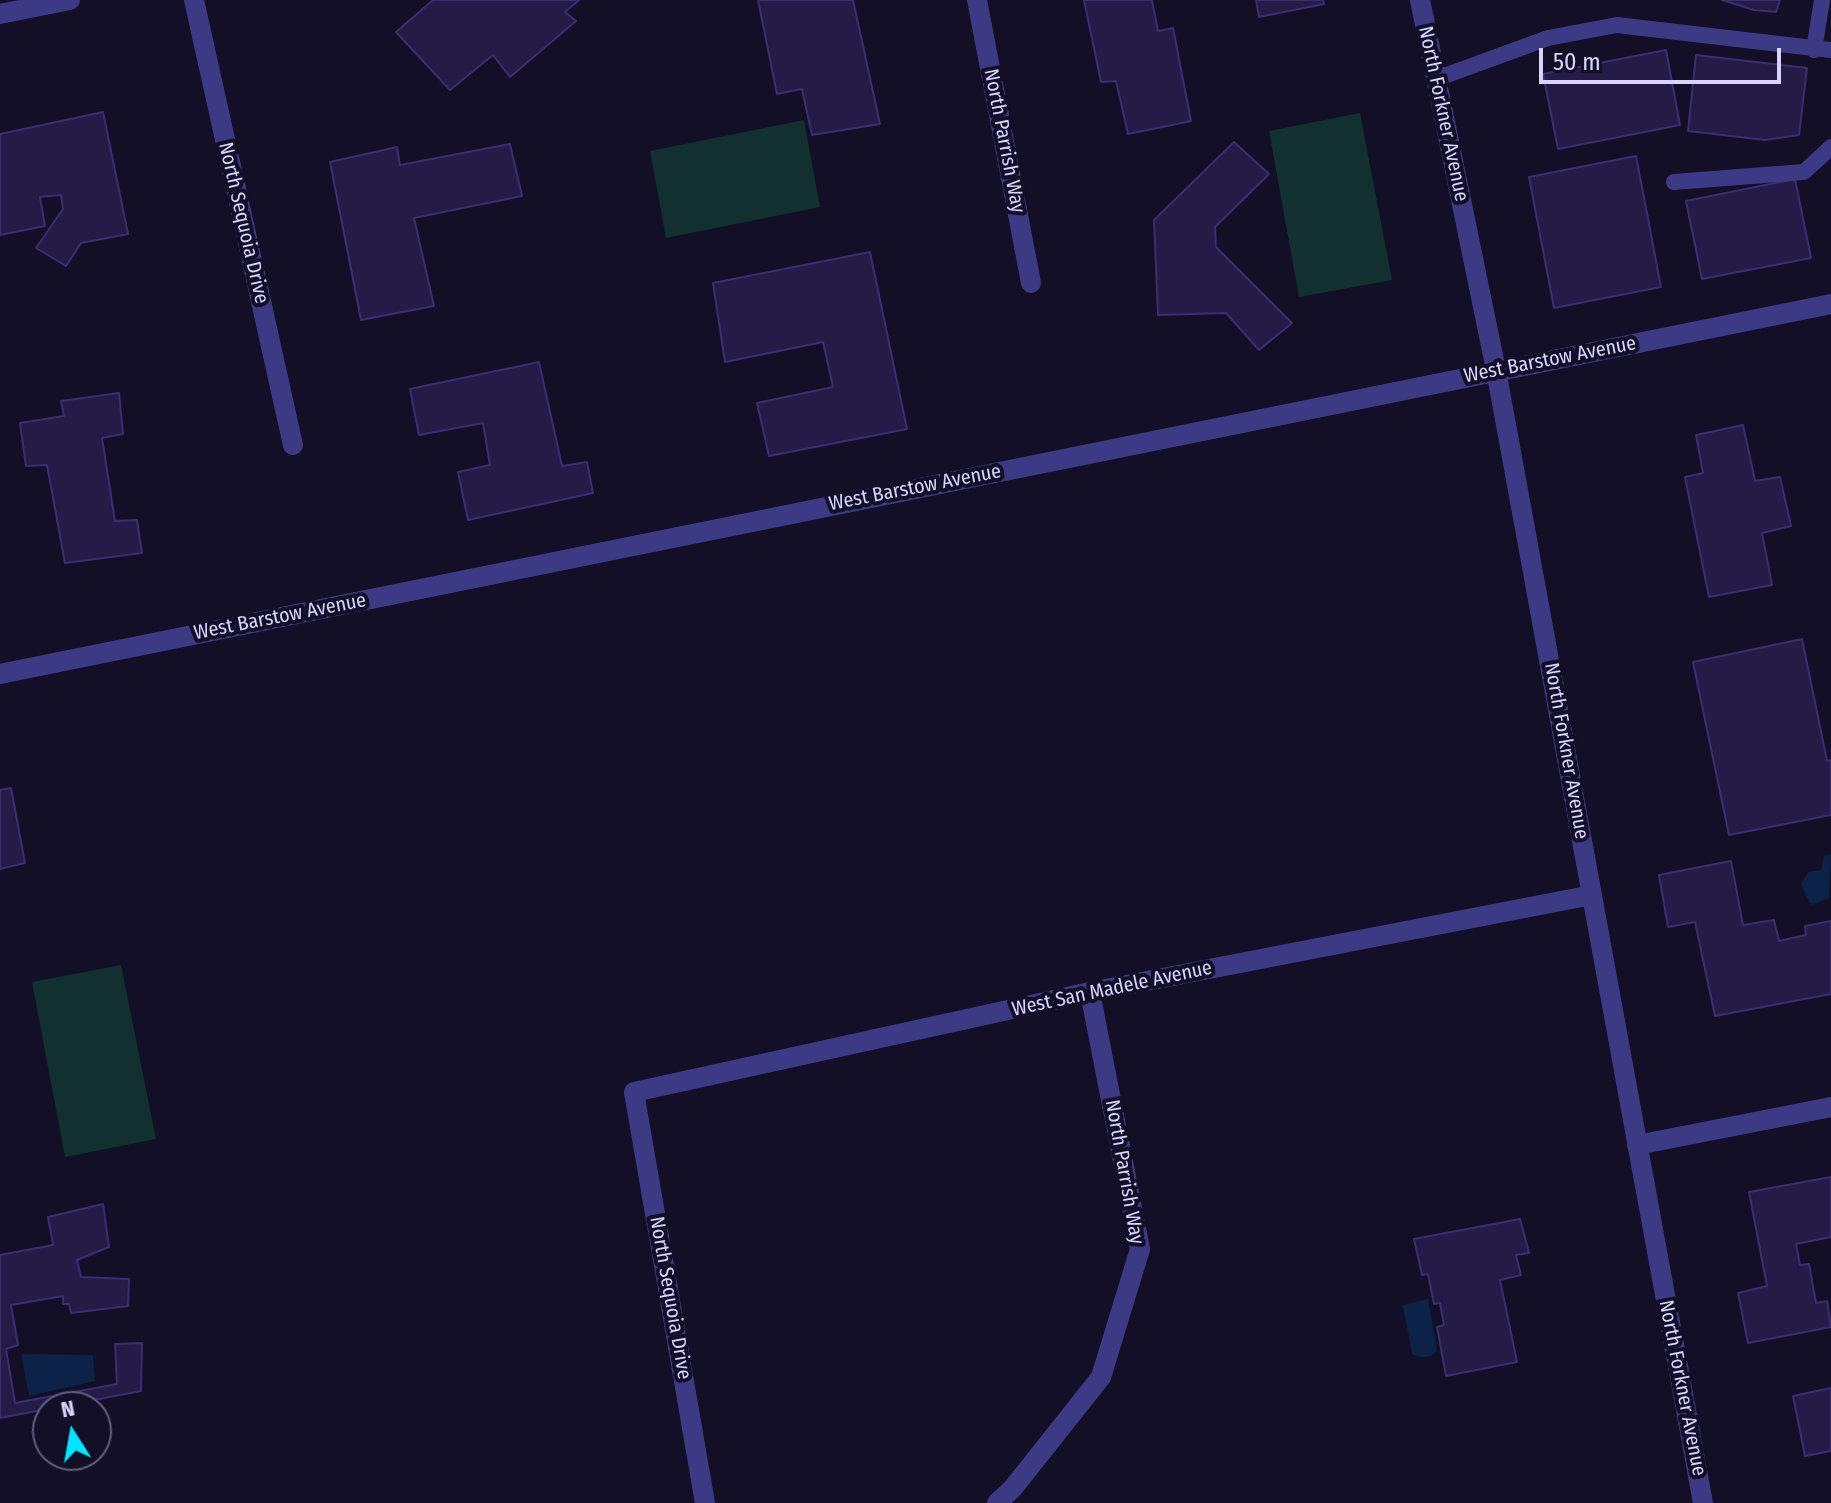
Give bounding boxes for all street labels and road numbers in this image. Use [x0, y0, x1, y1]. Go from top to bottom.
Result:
street label: North Forkner Avenue [1413, 24, 1473, 204]
street label: North Parrish Way [978, 67, 1030, 215]
street label: North Sequoia Drive [213, 140, 273, 306]
street label: West Barstow Avenue [1462, 332, 1638, 388]
street label: West Barstow Avenue [827, 460, 1003, 516]
street label: West Barstow Avenue [192, 589, 368, 645]
street label: North Forkner Avenue [1539, 661, 1593, 841]
street label: West San Madele Avenue [1010, 956, 1214, 1022]
street label: North Parrish Way [1099, 1098, 1149, 1246]
street label: North Sequoia Drive [644, 1215, 696, 1381]
street label: North Forkner Avenue [1653, 1298, 1711, 1478]

